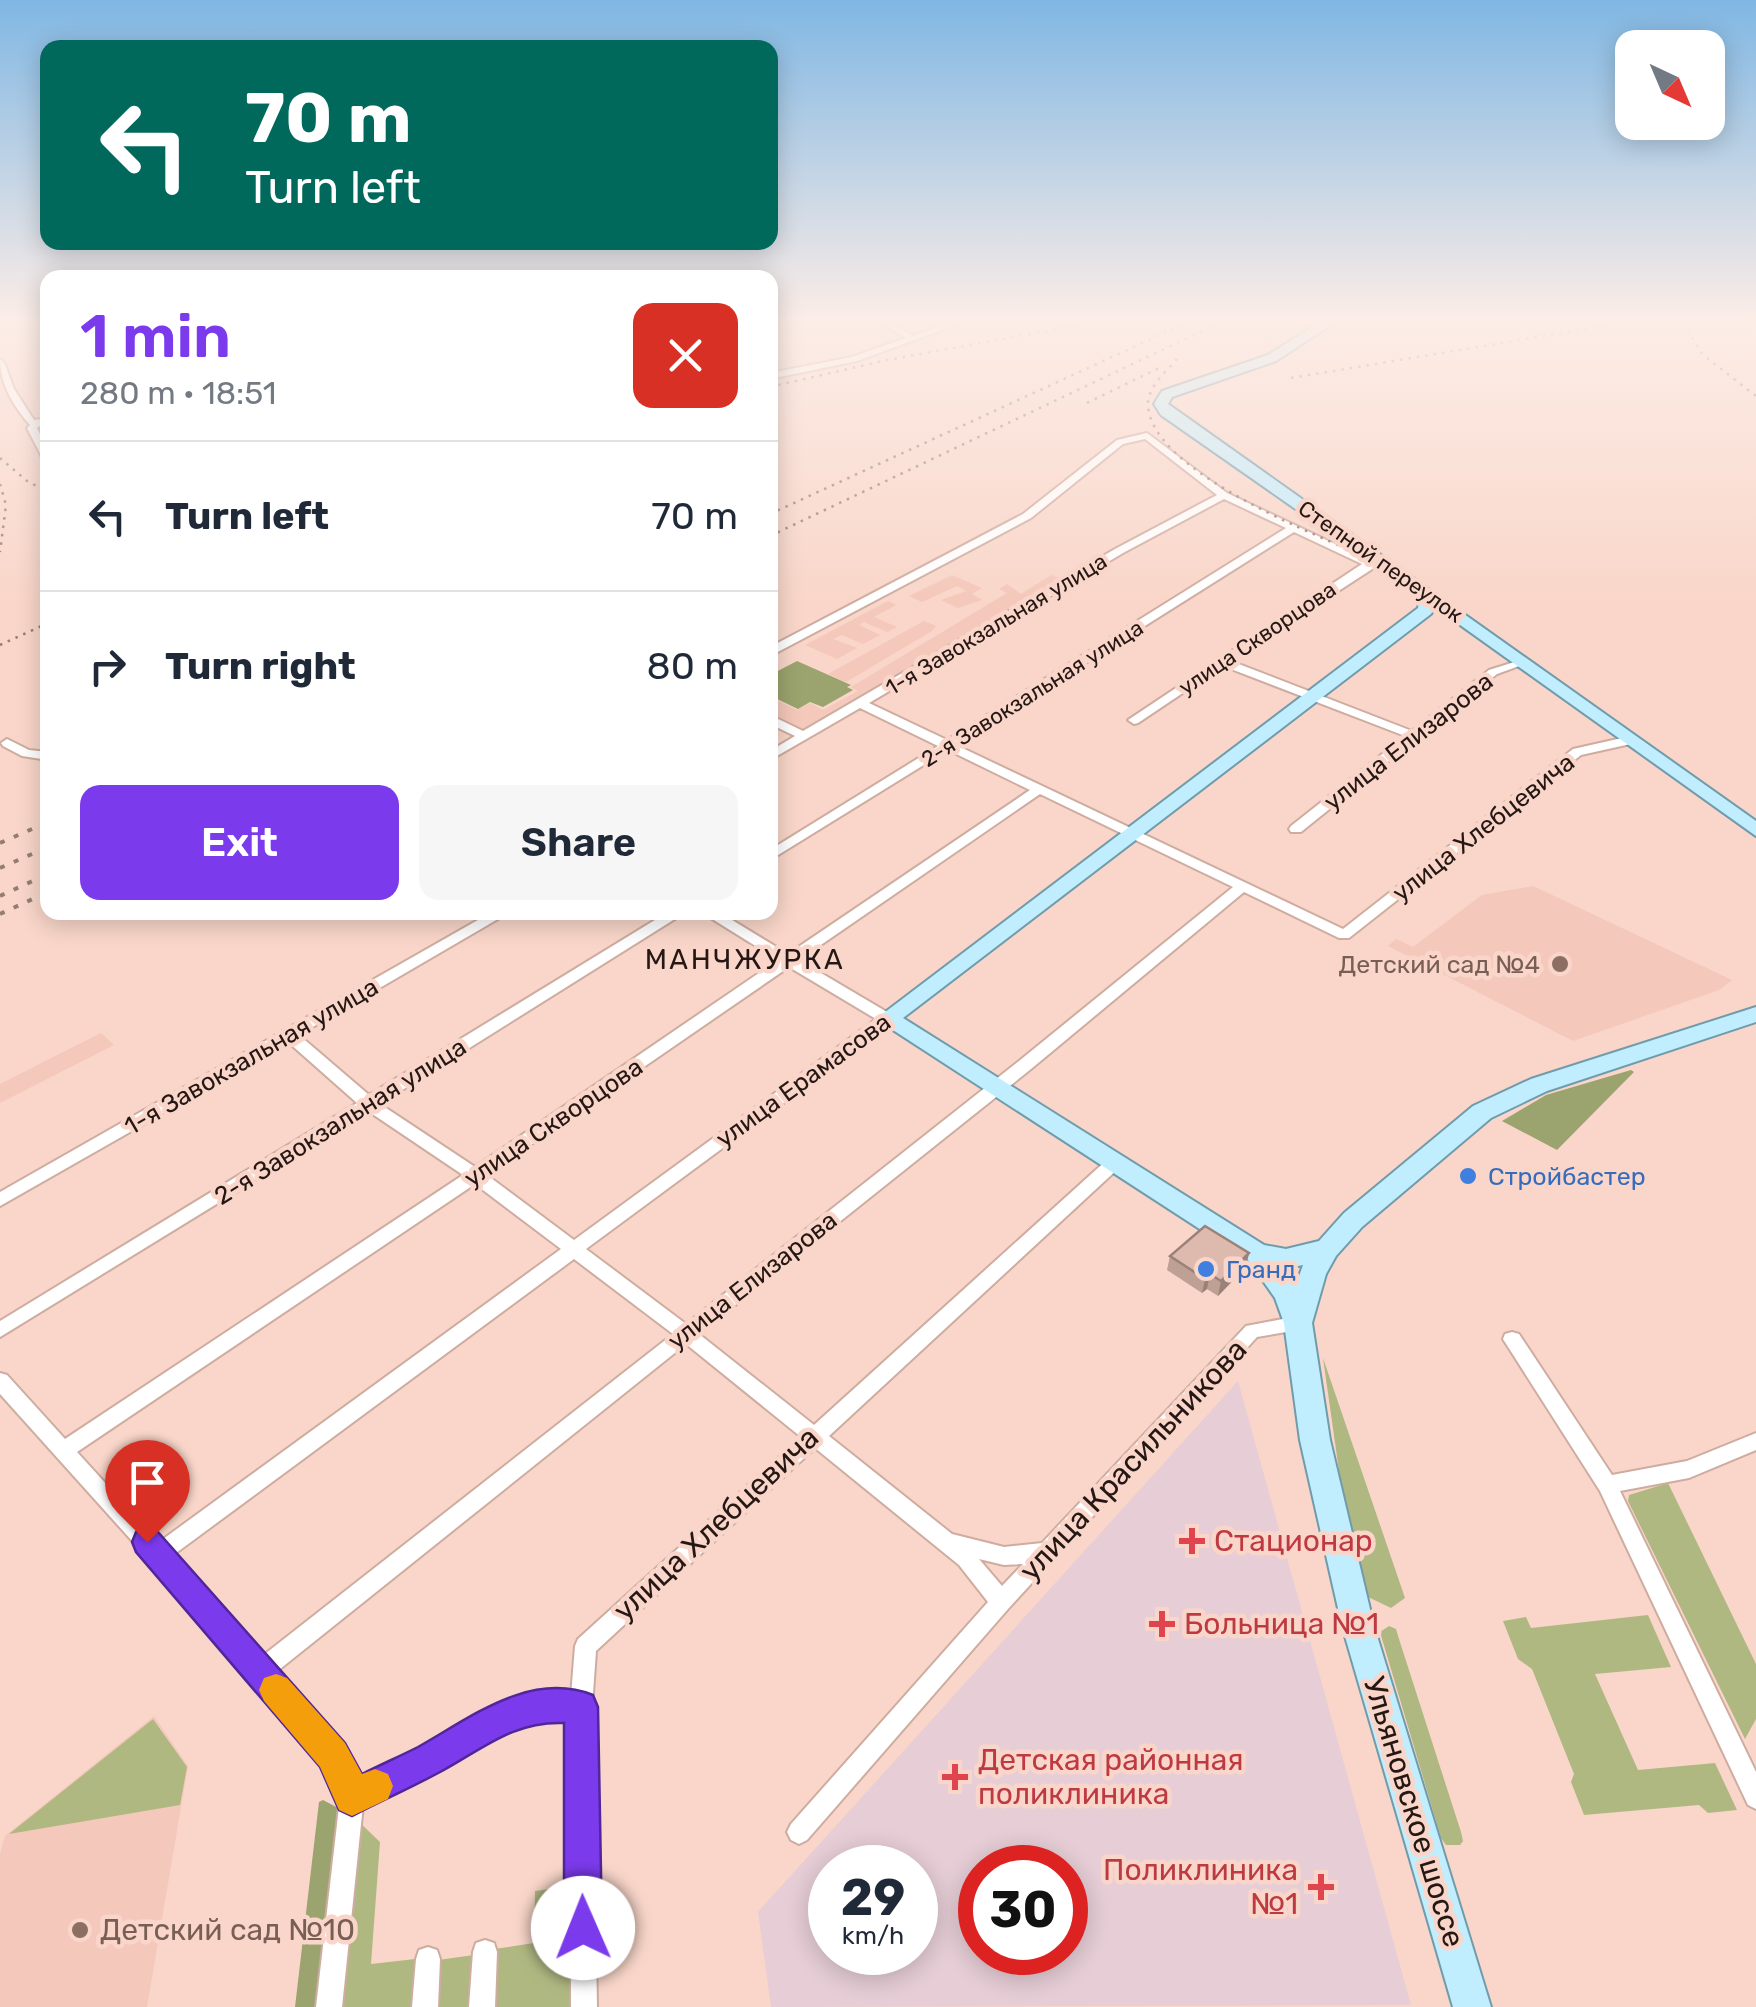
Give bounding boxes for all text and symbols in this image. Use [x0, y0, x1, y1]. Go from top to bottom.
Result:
north arrow [1615, 30, 1725, 140]
map controls [1615, 30, 1725, 140]
text: 70 m [245, 77, 412, 160]
icon: left [80, 80, 210, 210]
text: Turn left [245, 161, 421, 214]
text: 1 min [80, 301, 231, 372]
button: close [633, 303, 738, 408]
text: 280 m · 18:51 [80, 374, 276, 412]
icon: left [80, 489, 135, 544]
text: Turn left [165, 493, 329, 539]
text: 70 m [651, 493, 738, 539]
street label: Степной переулок [1293, 494, 1468, 628]
street label: 1-я Завокзальная улица [881, 548, 1112, 701]
street label: улица Скворцова [1174, 576, 1341, 701]
street label: 2-я Завокзальная улица [916, 614, 1148, 773]
icon: right [80, 639, 135, 694]
text: Turn right [165, 643, 356, 689]
text: 80 m [647, 643, 738, 689]
street label: улица Елизарова [1318, 666, 1499, 816]
street label: улица Хлебцевича [1386, 747, 1580, 908]
button: Exit [80, 785, 399, 900]
button: Share [419, 785, 738, 900]
district label: МАНЧЖУРКА [645, 943, 845, 976]
place label: Детский сад №4 [1339, 950, 1540, 979]
marker: Детский сад №4 [1549, 953, 1571, 975]
street label: 1-я Завокзальная улица [119, 972, 383, 1141]
street label: улица Ерамасова [710, 1007, 896, 1153]
street label: 2-я Завокзальная улица [209, 1032, 471, 1211]
street label: улица Скворцова [459, 1052, 648, 1193]
place label: Стройбастер [1488, 1162, 1646, 1191]
marker: Стройбастер [1457, 1165, 1479, 1187]
street label: улица Елизарова [662, 1205, 843, 1355]
place label: Гранд [1226, 1255, 1296, 1284]
marker: Гранд [1195, 1258, 1217, 1280]
street label: улица Красильникова [1012, 1332, 1254, 1588]
street label: улица Хлебцевича [606, 1420, 826, 1628]
pin [105, 1440, 190, 1543]
icon: arrive [120, 1455, 175, 1510]
place label: Стационар [1214, 1523, 1373, 1559]
marker: Стационар [1179, 1528, 1205, 1554]
place label: Больница №1 [1184, 1606, 1379, 1642]
marker: Больница №1 [1149, 1611, 1175, 1637]
street label: Ульяновское шоссе [1356, 1673, 1472, 1951]
place label: Детская районная поликлиника [978, 1742, 1244, 1812]
marker: Детская районная поликлиника [942, 1764, 968, 1790]
speed limit sign: 30 [958, 1845, 1088, 1975]
place label: Поликлиника №1 [1103, 1852, 1298, 1922]
text: 29 [841, 1868, 905, 1928]
marker: Поликлиника №1 [1308, 1874, 1334, 1900]
position arrow [531, 1876, 635, 1980]
place label: Детский сад №10 [100, 1912, 355, 1948]
marker: Детский сад №10 [69, 1919, 91, 1941]
text: km/h [842, 1921, 904, 1950]

